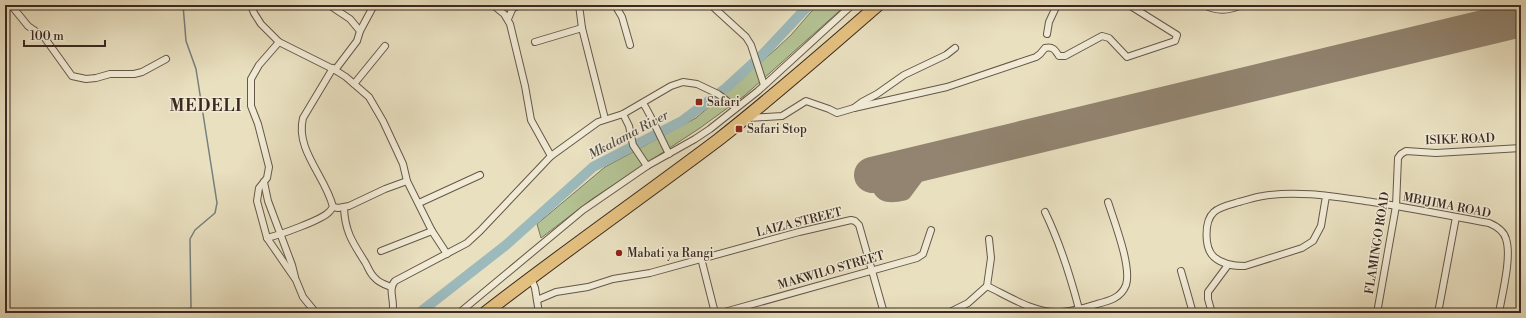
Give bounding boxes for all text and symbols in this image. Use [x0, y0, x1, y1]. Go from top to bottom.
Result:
scale bar [24, 22, 105, 48]
text: 100 m [30, 29, 64, 44]
place label: Safari [707, 95, 740, 110]
district label: MEDELI [170, 96, 242, 116]
marker: Safari [694, 97, 704, 107]
water label: Mkalama River [586, 107, 672, 163]
place label: Safari Stop [747, 122, 807, 137]
marker: Safari Stop [734, 124, 744, 134]
street label: ISIKE ROAD [1425, 131, 1495, 148]
street label: MBIJIMA ROAD [1402, 190, 1492, 221]
street label: FLAMINGO ROAD [1362, 191, 1393, 295]
street label: LAIZA STREET [755, 204, 844, 240]
place label: Mabati ya Rangi [627, 246, 714, 261]
marker: Mabati ya Rangi [614, 248, 624, 258]
street label: MAKWILO STREET [776, 248, 887, 293]

